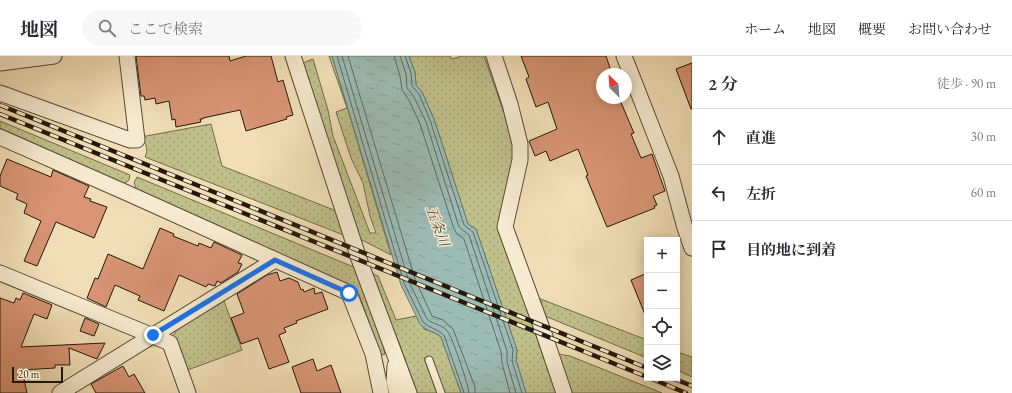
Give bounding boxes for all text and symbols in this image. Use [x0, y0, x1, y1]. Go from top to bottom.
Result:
search box [82, 10, 362, 46]
text: 地図 [20, 17, 58, 42]
icon: search [96, 17, 118, 39]
text: ここで検索 [128, 19, 203, 38]
text: ホーム [744, 20, 786, 38]
text: 地図 [808, 20, 836, 38]
text: 概要 [858, 20, 886, 38]
text: お問い合わせ [908, 20, 992, 38]
north arrow [596, 68, 632, 104]
text: 2 分 [708, 73, 738, 95]
text: 徒歩 · 90 m [937, 75, 996, 92]
icon: ahead [708, 126, 730, 148]
text: 直進 [746, 128, 776, 147]
text: 30 m [971, 128, 996, 145]
icon: left [708, 182, 730, 204]
text: 左折 [746, 184, 776, 203]
text: 60 m [971, 184, 996, 201]
water label: 五条川 [422, 203, 454, 251]
map controls [644, 237, 680, 381]
button: + [644, 237, 680, 273]
icon: arrive [708, 238, 730, 260]
text: 目的地に到着 [746, 240, 836, 259]
button: − [644, 273, 680, 309]
route start [340, 284, 358, 302]
button: locate [644, 309, 680, 345]
route end [144, 326, 162, 344]
button: layers [644, 345, 680, 381]
scale bar [12, 365, 63, 384]
text: 20 m [18, 367, 39, 381]

